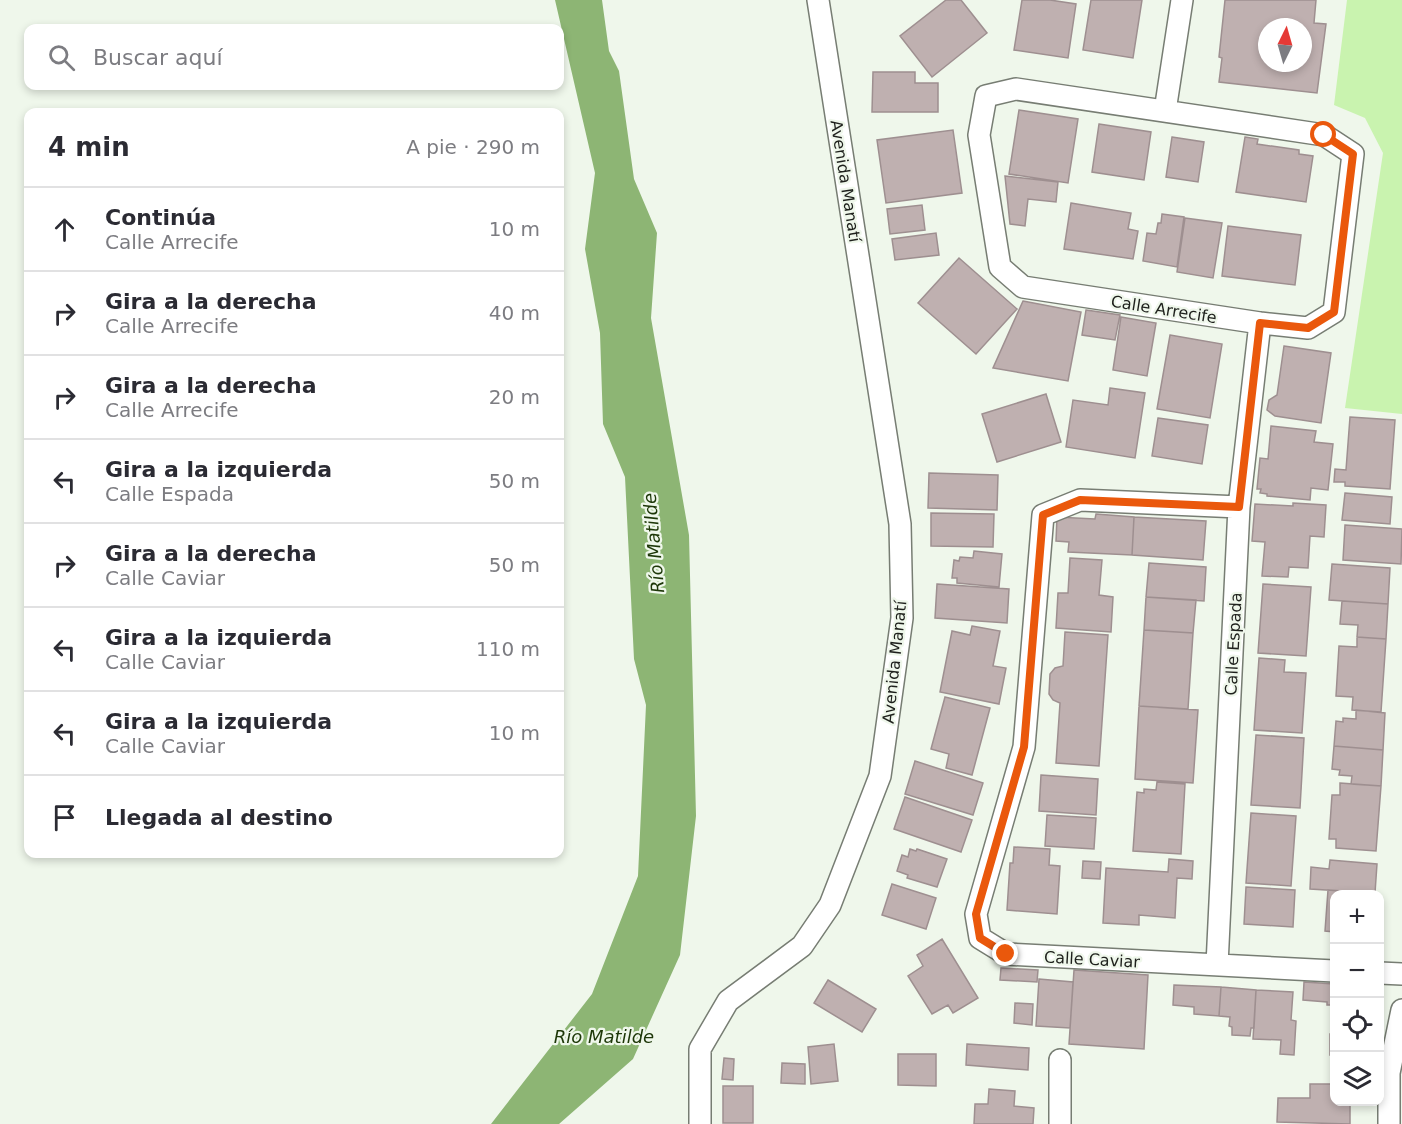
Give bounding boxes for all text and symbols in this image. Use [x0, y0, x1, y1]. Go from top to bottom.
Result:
north arrow [1258, 18, 1312, 72]
search box [24, 24, 564, 90]
icon: search [45, 41, 78, 74]
text: Buscar aquí [93, 45, 223, 70]
street label: Avenida Manatí [826, 119, 865, 244]
route start [1310, 121, 1336, 147]
text: 4 min [48, 132, 130, 162]
text: A pie · 290 m [406, 135, 540, 159]
text: Continúa [105, 205, 216, 230]
icon: ahead [48, 213, 81, 246]
text: 10 m [489, 217, 540, 241]
text: Calle Arrecife [105, 230, 239, 254]
text: Gira a la derecha [105, 289, 317, 314]
street label: Calle Arrecife [1110, 292, 1218, 327]
icon: right [48, 297, 81, 330]
text: 40 m [489, 301, 540, 325]
text: Calle Arrecife [105, 314, 239, 338]
text: Gira a la derecha [105, 373, 317, 398]
icon: right [48, 381, 81, 414]
text: 20 m [489, 385, 540, 409]
text: Calle Arrecife [105, 398, 239, 422]
text: Gira a la izquierda [105, 457, 332, 482]
icon: left [48, 465, 81, 498]
text: 50 m [489, 469, 540, 493]
text: Calle Espada [105, 482, 234, 506]
water label: Río Matilde [639, 492, 668, 594]
text: Gira a la derecha [105, 541, 317, 566]
icon: right [48, 549, 81, 582]
text: 50 m [489, 553, 540, 577]
text: Calle Caviar [105, 566, 225, 590]
street label: Calle Espada [1221, 592, 1246, 696]
street label: Avenida Manatí [879, 599, 910, 724]
text: Gira a la izquierda [105, 625, 332, 650]
icon: left [48, 633, 81, 666]
text: 110 m [476, 637, 540, 661]
text: Calle Caviar [105, 650, 225, 674]
text: Gira a la izquierda [105, 709, 332, 734]
icon: left [48, 717, 81, 750]
text: 10 m [489, 721, 540, 745]
text: Calle Caviar [105, 734, 225, 758]
icon: arrive [48, 801, 81, 834]
text: Llegada al destino [105, 805, 333, 830]
map controls [1330, 890, 1384, 1106]
button: + [1330, 890, 1384, 944]
route end [992, 940, 1018, 966]
button: − [1330, 944, 1384, 998]
street label: Calle Caviar [1044, 947, 1141, 972]
button: locate [1330, 998, 1384, 1052]
water label: Río Matilde [554, 1026, 654, 1047]
button: layers [1330, 1052, 1384, 1106]

